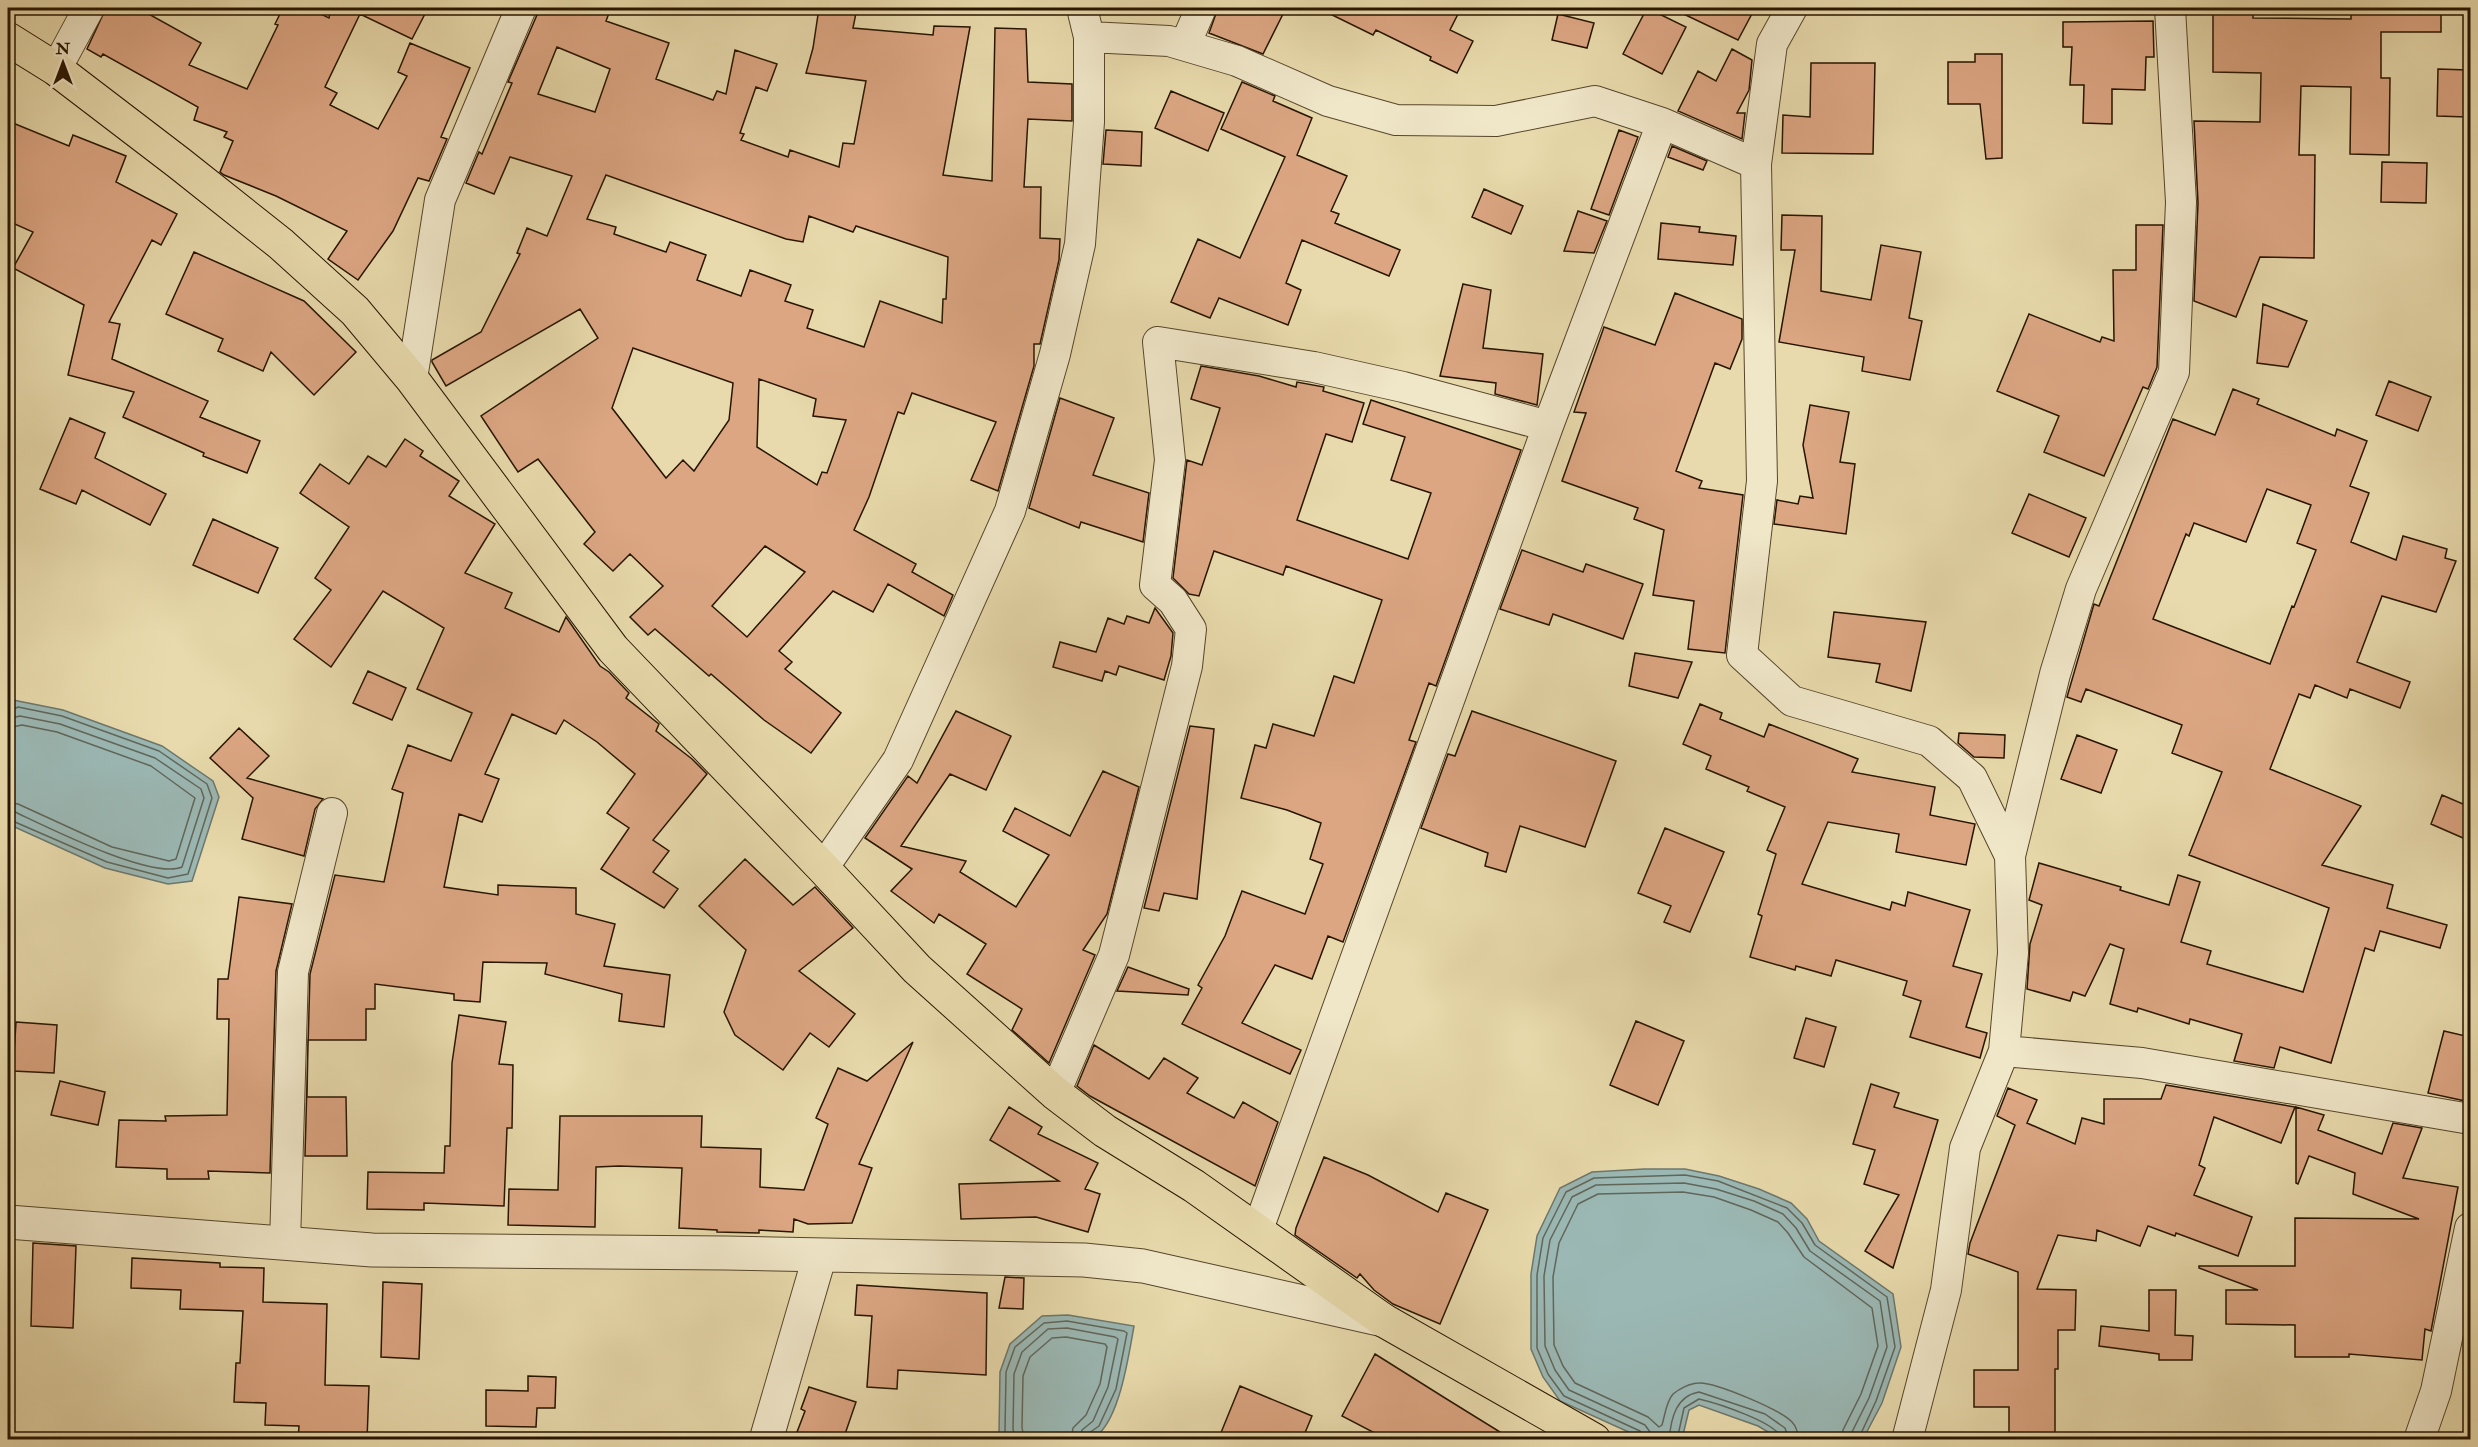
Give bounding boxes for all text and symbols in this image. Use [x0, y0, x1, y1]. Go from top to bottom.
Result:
north arrow [33, 33, 93, 93]
text: N [55, 39, 71, 59]

